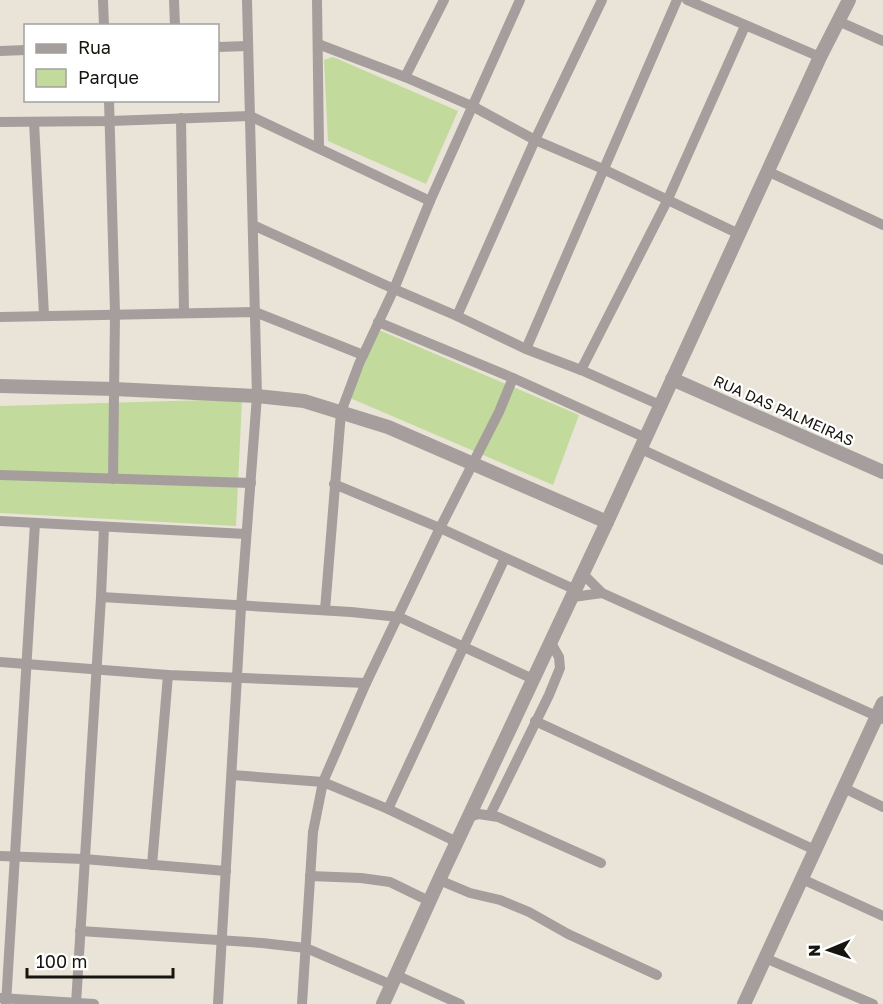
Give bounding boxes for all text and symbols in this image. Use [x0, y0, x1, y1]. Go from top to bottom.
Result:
legend [24, 24, 219, 102]
text: Rua [78, 36, 111, 58]
text: Parque [78, 66, 139, 88]
street label: RUA DAS PALMEIRAS [711, 371, 857, 449]
north arrow [799, 920, 859, 980]
scale bar [27, 941, 172, 979]
text: N [804, 944, 824, 957]
text: 100 m [36, 950, 87, 972]

